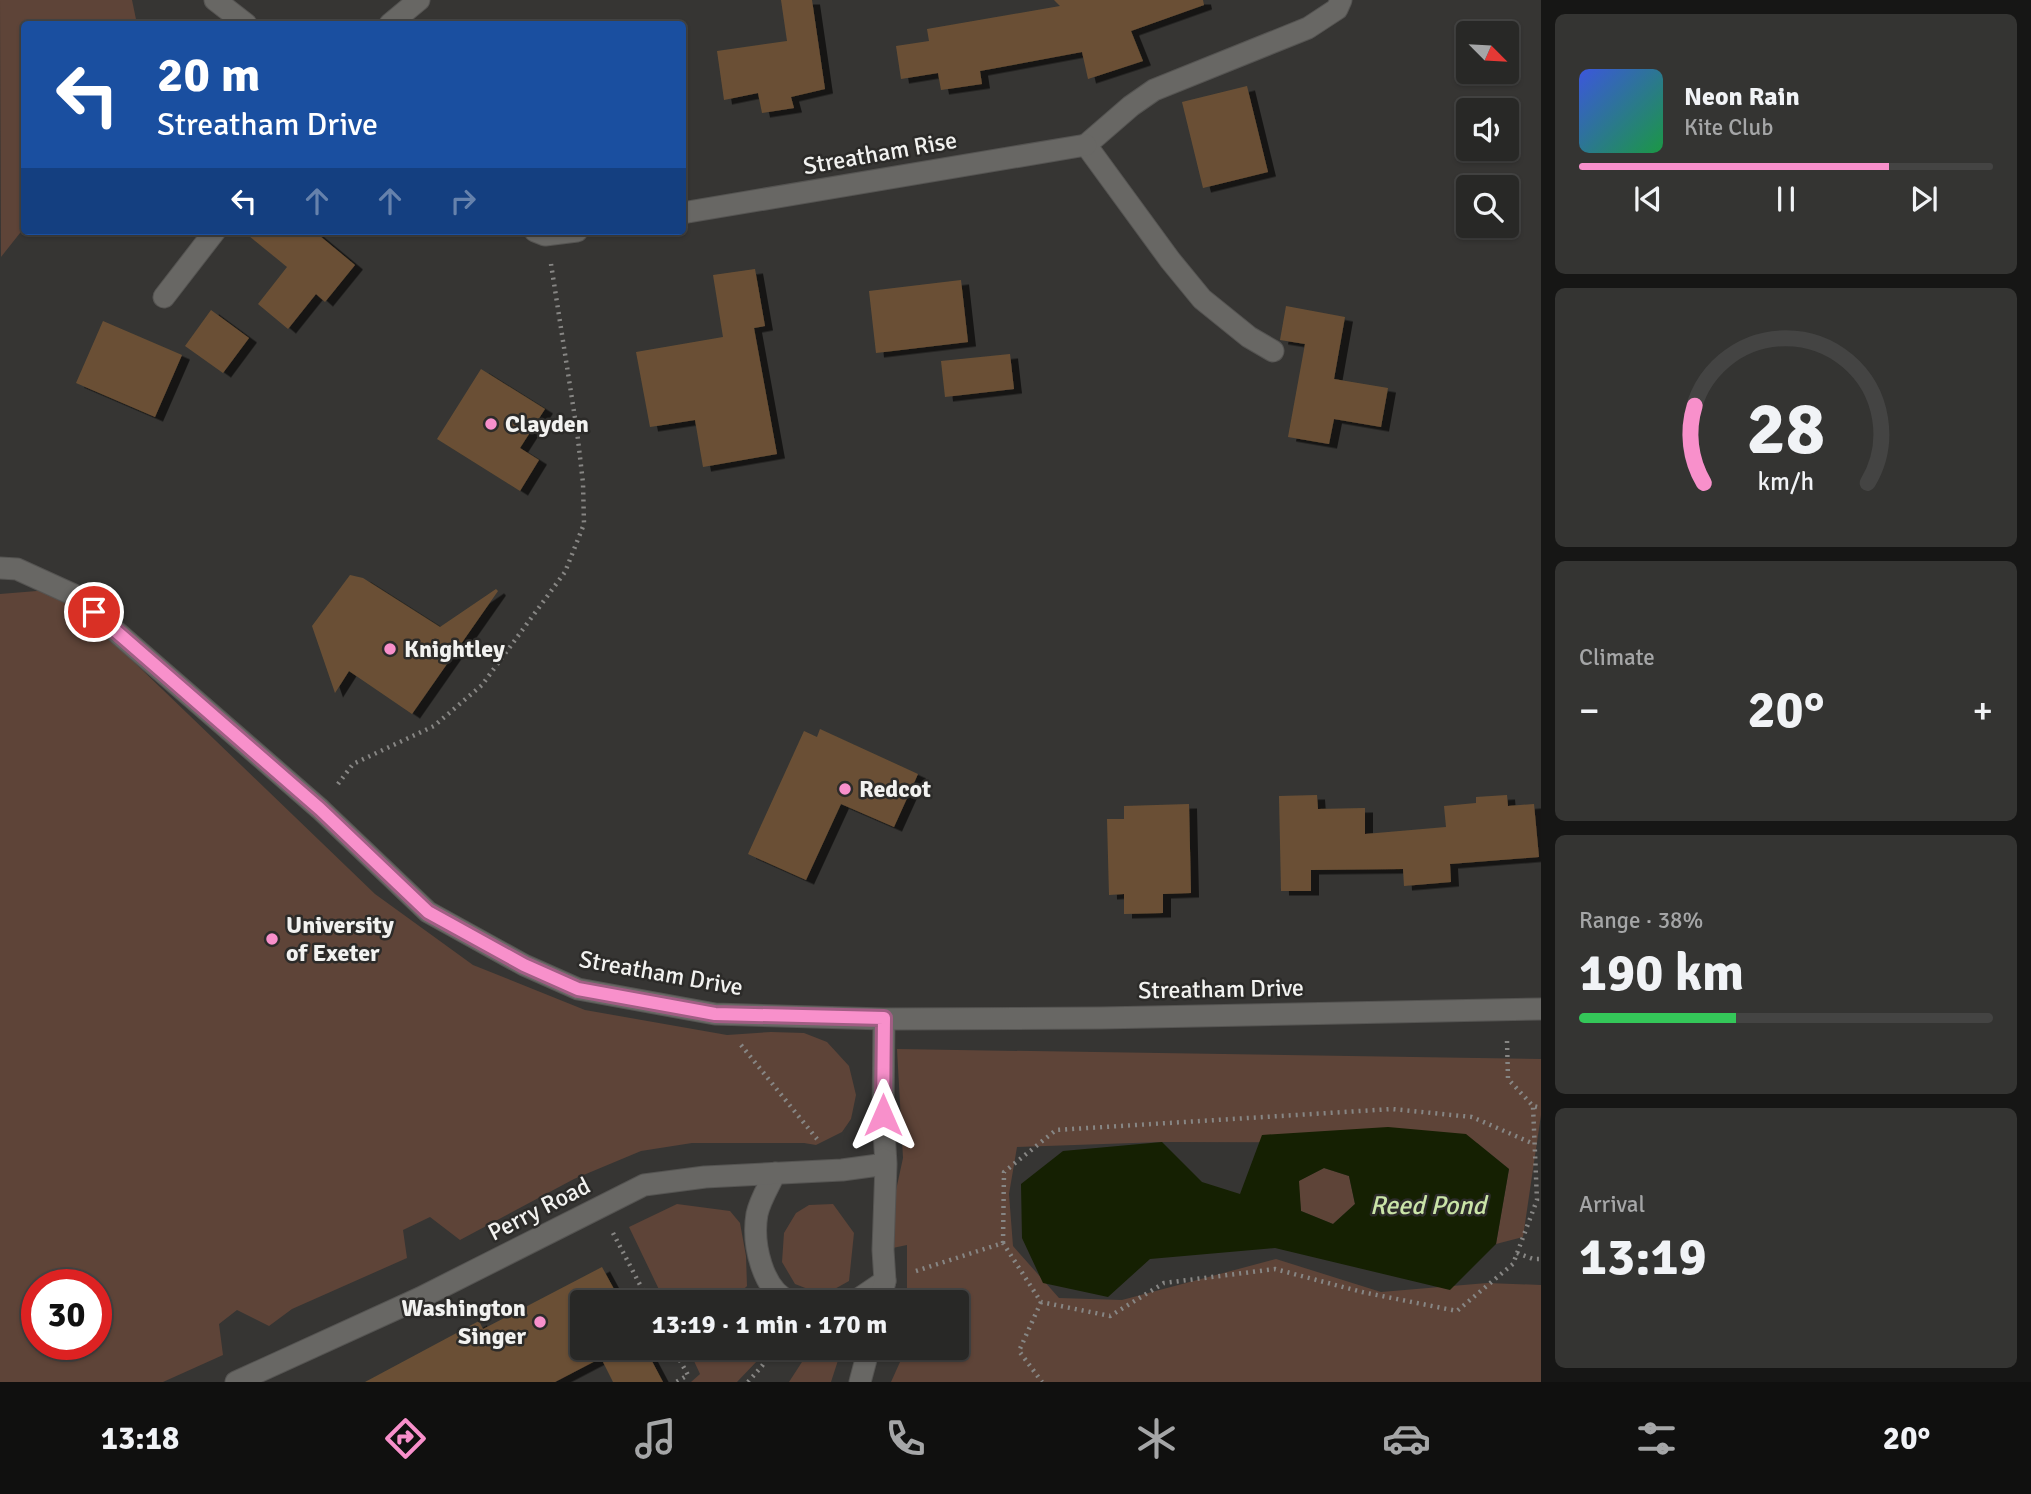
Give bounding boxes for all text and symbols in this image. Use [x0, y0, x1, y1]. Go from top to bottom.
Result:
north arrow [1456, 21, 1519, 84]
map controls [1456, 21, 1519, 238]
text: 20 m [157, 45, 260, 105]
icon: left [42, 49, 133, 140]
text: Neon Rain [1684, 81, 1800, 113]
button: sound [1456, 98, 1519, 161]
text: Streatham Drive [157, 105, 378, 144]
text: Kite Club [1684, 113, 1773, 142]
street label: Streatham Rise [801, 125, 959, 181]
button: search [1456, 175, 1519, 238]
icon: previous [1629, 180, 1667, 218]
icon: pause [1767, 180, 1805, 218]
icon: next [1905, 180, 1943, 218]
icon: left [225, 182, 263, 220]
icon: ahead [298, 182, 336, 220]
icon: ahead [371, 182, 409, 220]
icon: right [444, 182, 482, 220]
text: 28 [1747, 386, 1825, 475]
place label: Clayden [505, 409, 589, 439]
marker: Clayden [483, 416, 499, 432]
text: km/h [1758, 466, 1814, 497]
pin [64, 582, 124, 642]
icon: arrive [75, 593, 113, 631]
place label: Knightley [404, 634, 505, 664]
marker: Knightley [382, 641, 398, 657]
text: Climate [1579, 643, 1655, 672]
text: 20° [1748, 678, 1824, 742]
text: − [1579, 687, 1600, 734]
text: + [1972, 687, 1993, 734]
place label: Redcot [859, 774, 931, 804]
marker: Redcot [837, 781, 853, 797]
text: Range · 38% [1579, 906, 1703, 935]
place label: University of Exeter [286, 910, 394, 968]
marker: University of Exeter [264, 931, 280, 947]
text: 190 km [1579, 941, 1744, 1005]
street label: Streatham Drive [577, 944, 745, 1002]
street label: Streatham Drive [1138, 973, 1304, 1005]
position arrow [846, 1078, 920, 1152]
street label: Perry Road [483, 1170, 595, 1248]
water label: Reed Pond [1370, 1190, 1489, 1222]
text: Arrival [1579, 1190, 1645, 1219]
text: 13:19 [1579, 1225, 1707, 1289]
speed limit sign: 30 [21, 1269, 112, 1360]
place label: Washington Singer [401, 1293, 526, 1351]
text: 13:19 · 1 min · 170 m [652, 1309, 887, 1341]
marker: Washington Singer [532, 1314, 548, 1330]
icon: directions [381, 1414, 430, 1463]
icon: music [631, 1414, 680, 1463]
icon: phone [881, 1414, 930, 1463]
icon: climate [1132, 1414, 1181, 1463]
icon: car [1382, 1414, 1431, 1463]
icon: filters [1632, 1414, 1681, 1463]
text: 13:18 [101, 1419, 179, 1458]
text: 20° [1883, 1419, 1930, 1458]

